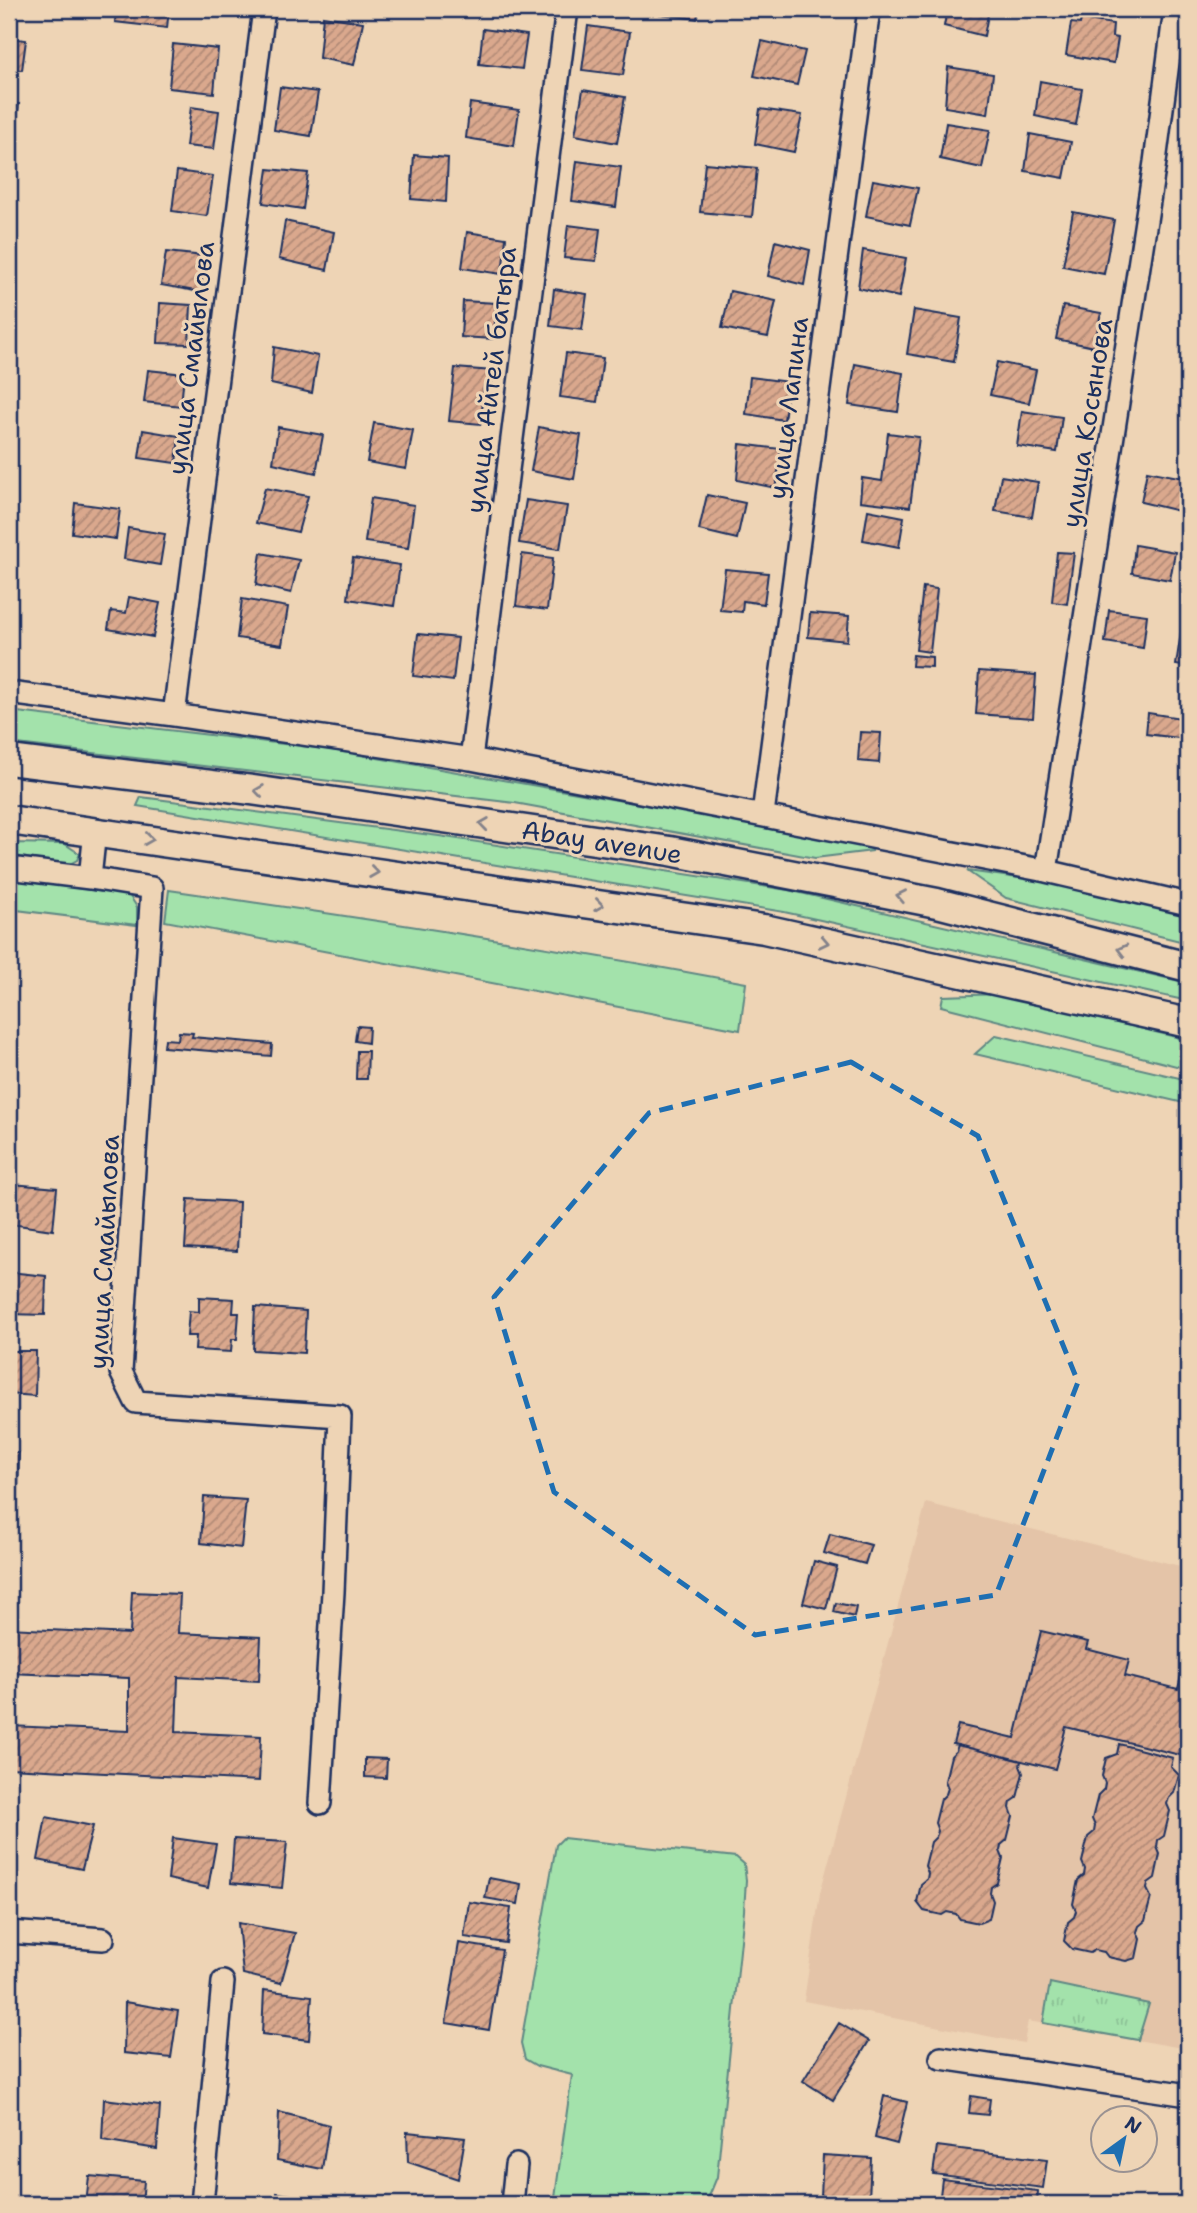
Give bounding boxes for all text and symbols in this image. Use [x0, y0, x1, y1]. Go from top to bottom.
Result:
street label: улица Смайылова [159, 239, 222, 477]
street label: улица Айтей батыра [457, 245, 524, 515]
street label: улица Лапина [759, 315, 816, 501]
street label: улица Косынова [1053, 316, 1120, 530]
one-way arrow [253, 784, 265, 799]
street label: Abay avenue [519, 812, 685, 871]
one-way arrow [478, 817, 490, 832]
one-way arrow [143, 831, 155, 846]
one-way arrow [368, 864, 380, 879]
one-way arrow [895, 889, 907, 904]
one-way arrow [594, 897, 605, 912]
one-way arrow [818, 934, 830, 948]
one-way arrow [1116, 944, 1128, 958]
street label: улица Смайылова [80, 1134, 127, 1370]
north arrow [1088, 2104, 1158, 2174]
text: N [1120, 2111, 1146, 2140]

